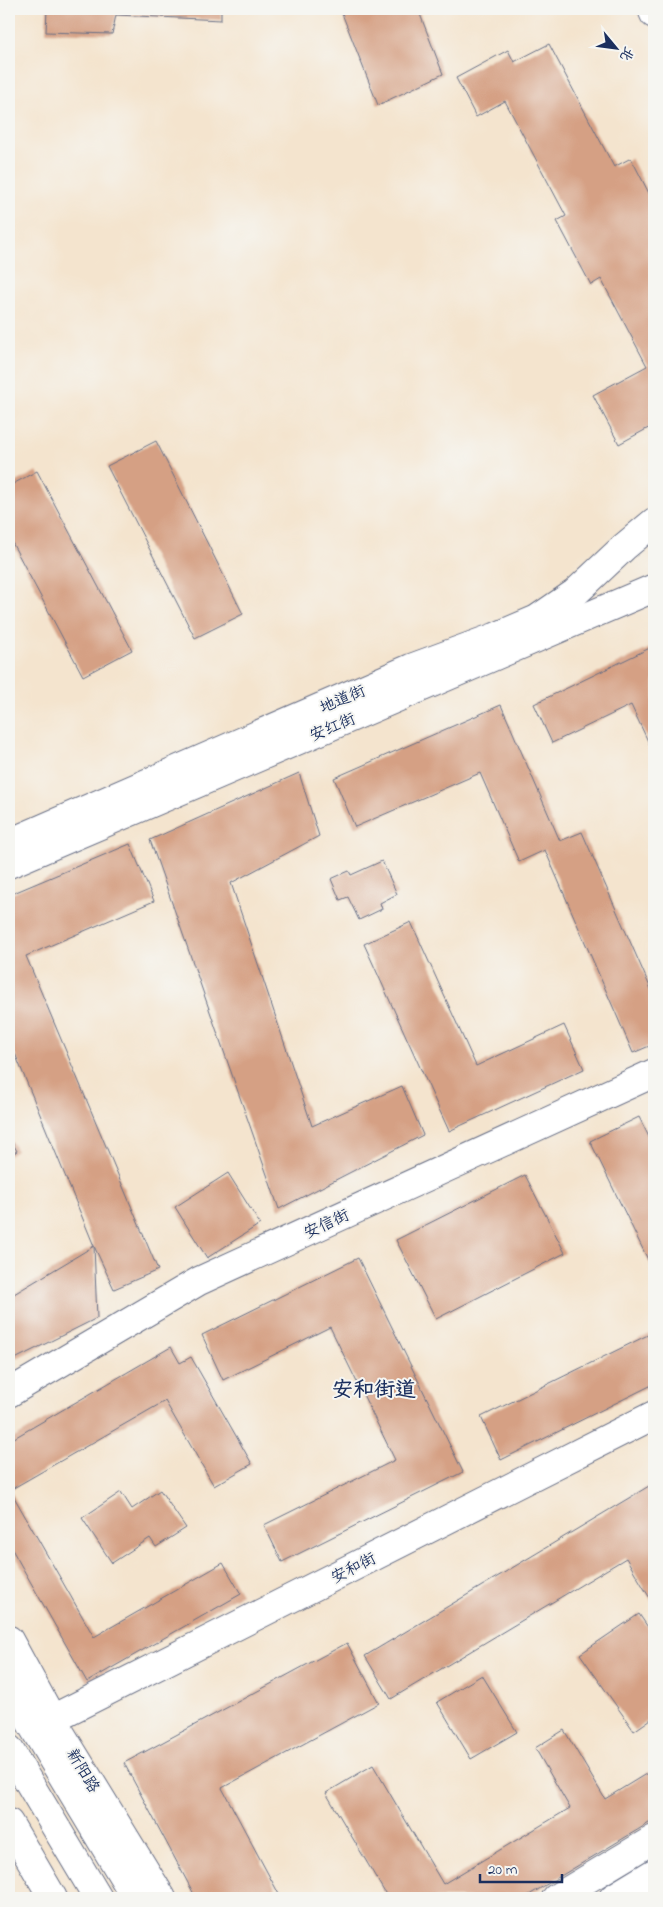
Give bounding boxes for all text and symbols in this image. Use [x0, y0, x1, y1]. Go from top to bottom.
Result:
north arrow [590, 22, 640, 72]
text: 北 [613, 42, 639, 65]
street label: 地道街 [316, 679, 370, 720]
street label: 安红街 [306, 707, 360, 748]
street label: 安信街 [300, 1204, 354, 1246]
district label: 安和街道 [332, 1376, 416, 1406]
street label: 安和街 [327, 1547, 381, 1590]
street label: 新阳路 [60, 1744, 105, 1798]
scale bar [480, 1852, 563, 1884]
text: 20 m [488, 1859, 518, 1881]

